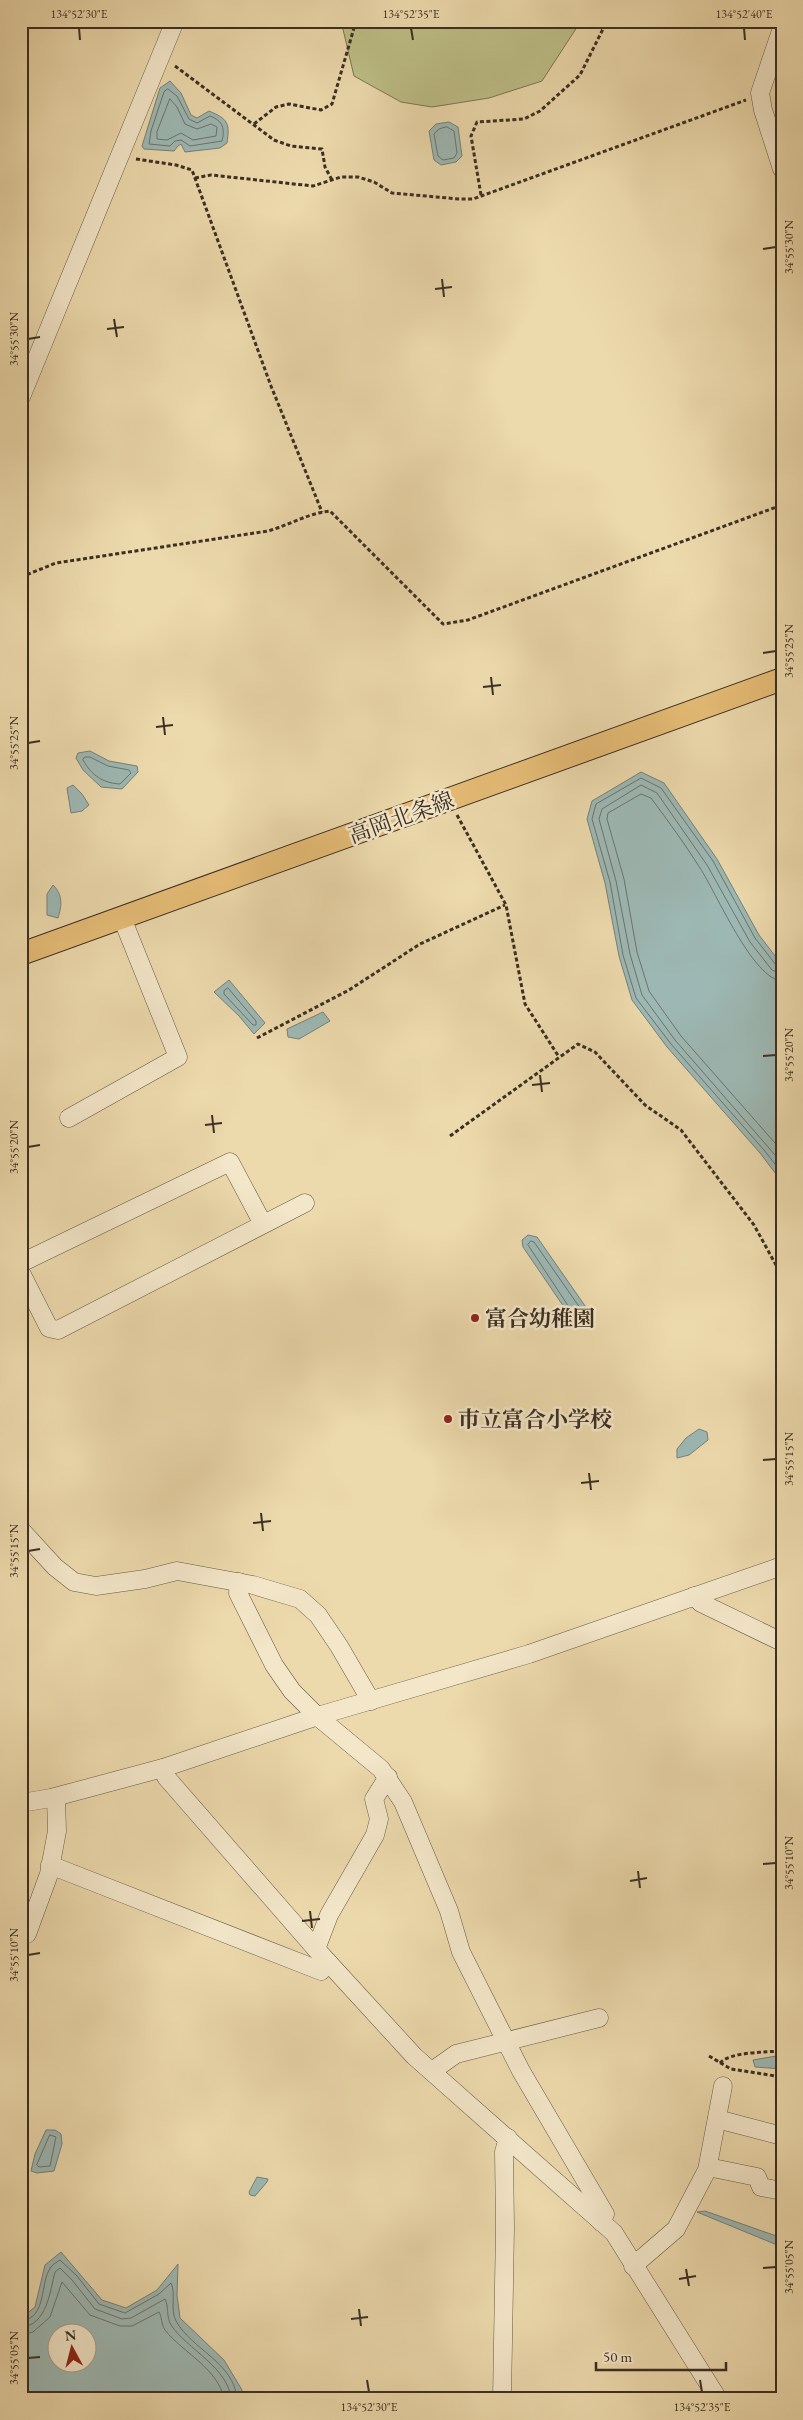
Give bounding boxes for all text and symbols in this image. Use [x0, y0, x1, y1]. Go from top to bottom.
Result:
text: 134°52'30"E [51, 6, 108, 22]
text: 134°52'35"E [383, 6, 440, 22]
text: 134°52'40"E [716, 6, 773, 22]
text: 34°55'30"N [781, 220, 797, 274]
text: 34°55'30"N [6, 312, 22, 366]
text: 34°55'25"N [781, 624, 797, 678]
text: 34°55'25"N [6, 716, 22, 770]
street label: 高岡北条線 [345, 785, 458, 850]
text: 34°55'20"N [781, 1028, 797, 1082]
text: 34°55'20"N [6, 1120, 22, 1174]
place label: 富合幼稚園 [485, 1304, 595, 1333]
marker: 富合幼稚園 [469, 1312, 481, 1324]
place label: 市立富合小学校 [458, 1405, 612, 1434]
marker: 市立富合小学校 [442, 1413, 454, 1425]
text: 34°55'15"N [781, 1432, 797, 1486]
text: 34°55'15"N [6, 1524, 22, 1578]
text: 34°55'10"N [781, 1836, 797, 1890]
text: 34°55'10"N [6, 1928, 22, 1982]
text: 34°55'05"N [781, 2240, 797, 2294]
north arrow [48, 2322, 98, 2372]
text: N [64, 2325, 78, 2345]
text: 34°55'05"N [6, 2331, 22, 2385]
scale bar [596, 2340, 726, 2372]
text: 50 m [603, 2347, 632, 2366]
text: 134°52'30"E [341, 2399, 398, 2415]
text: 134°52'35"E [674, 2399, 731, 2415]

